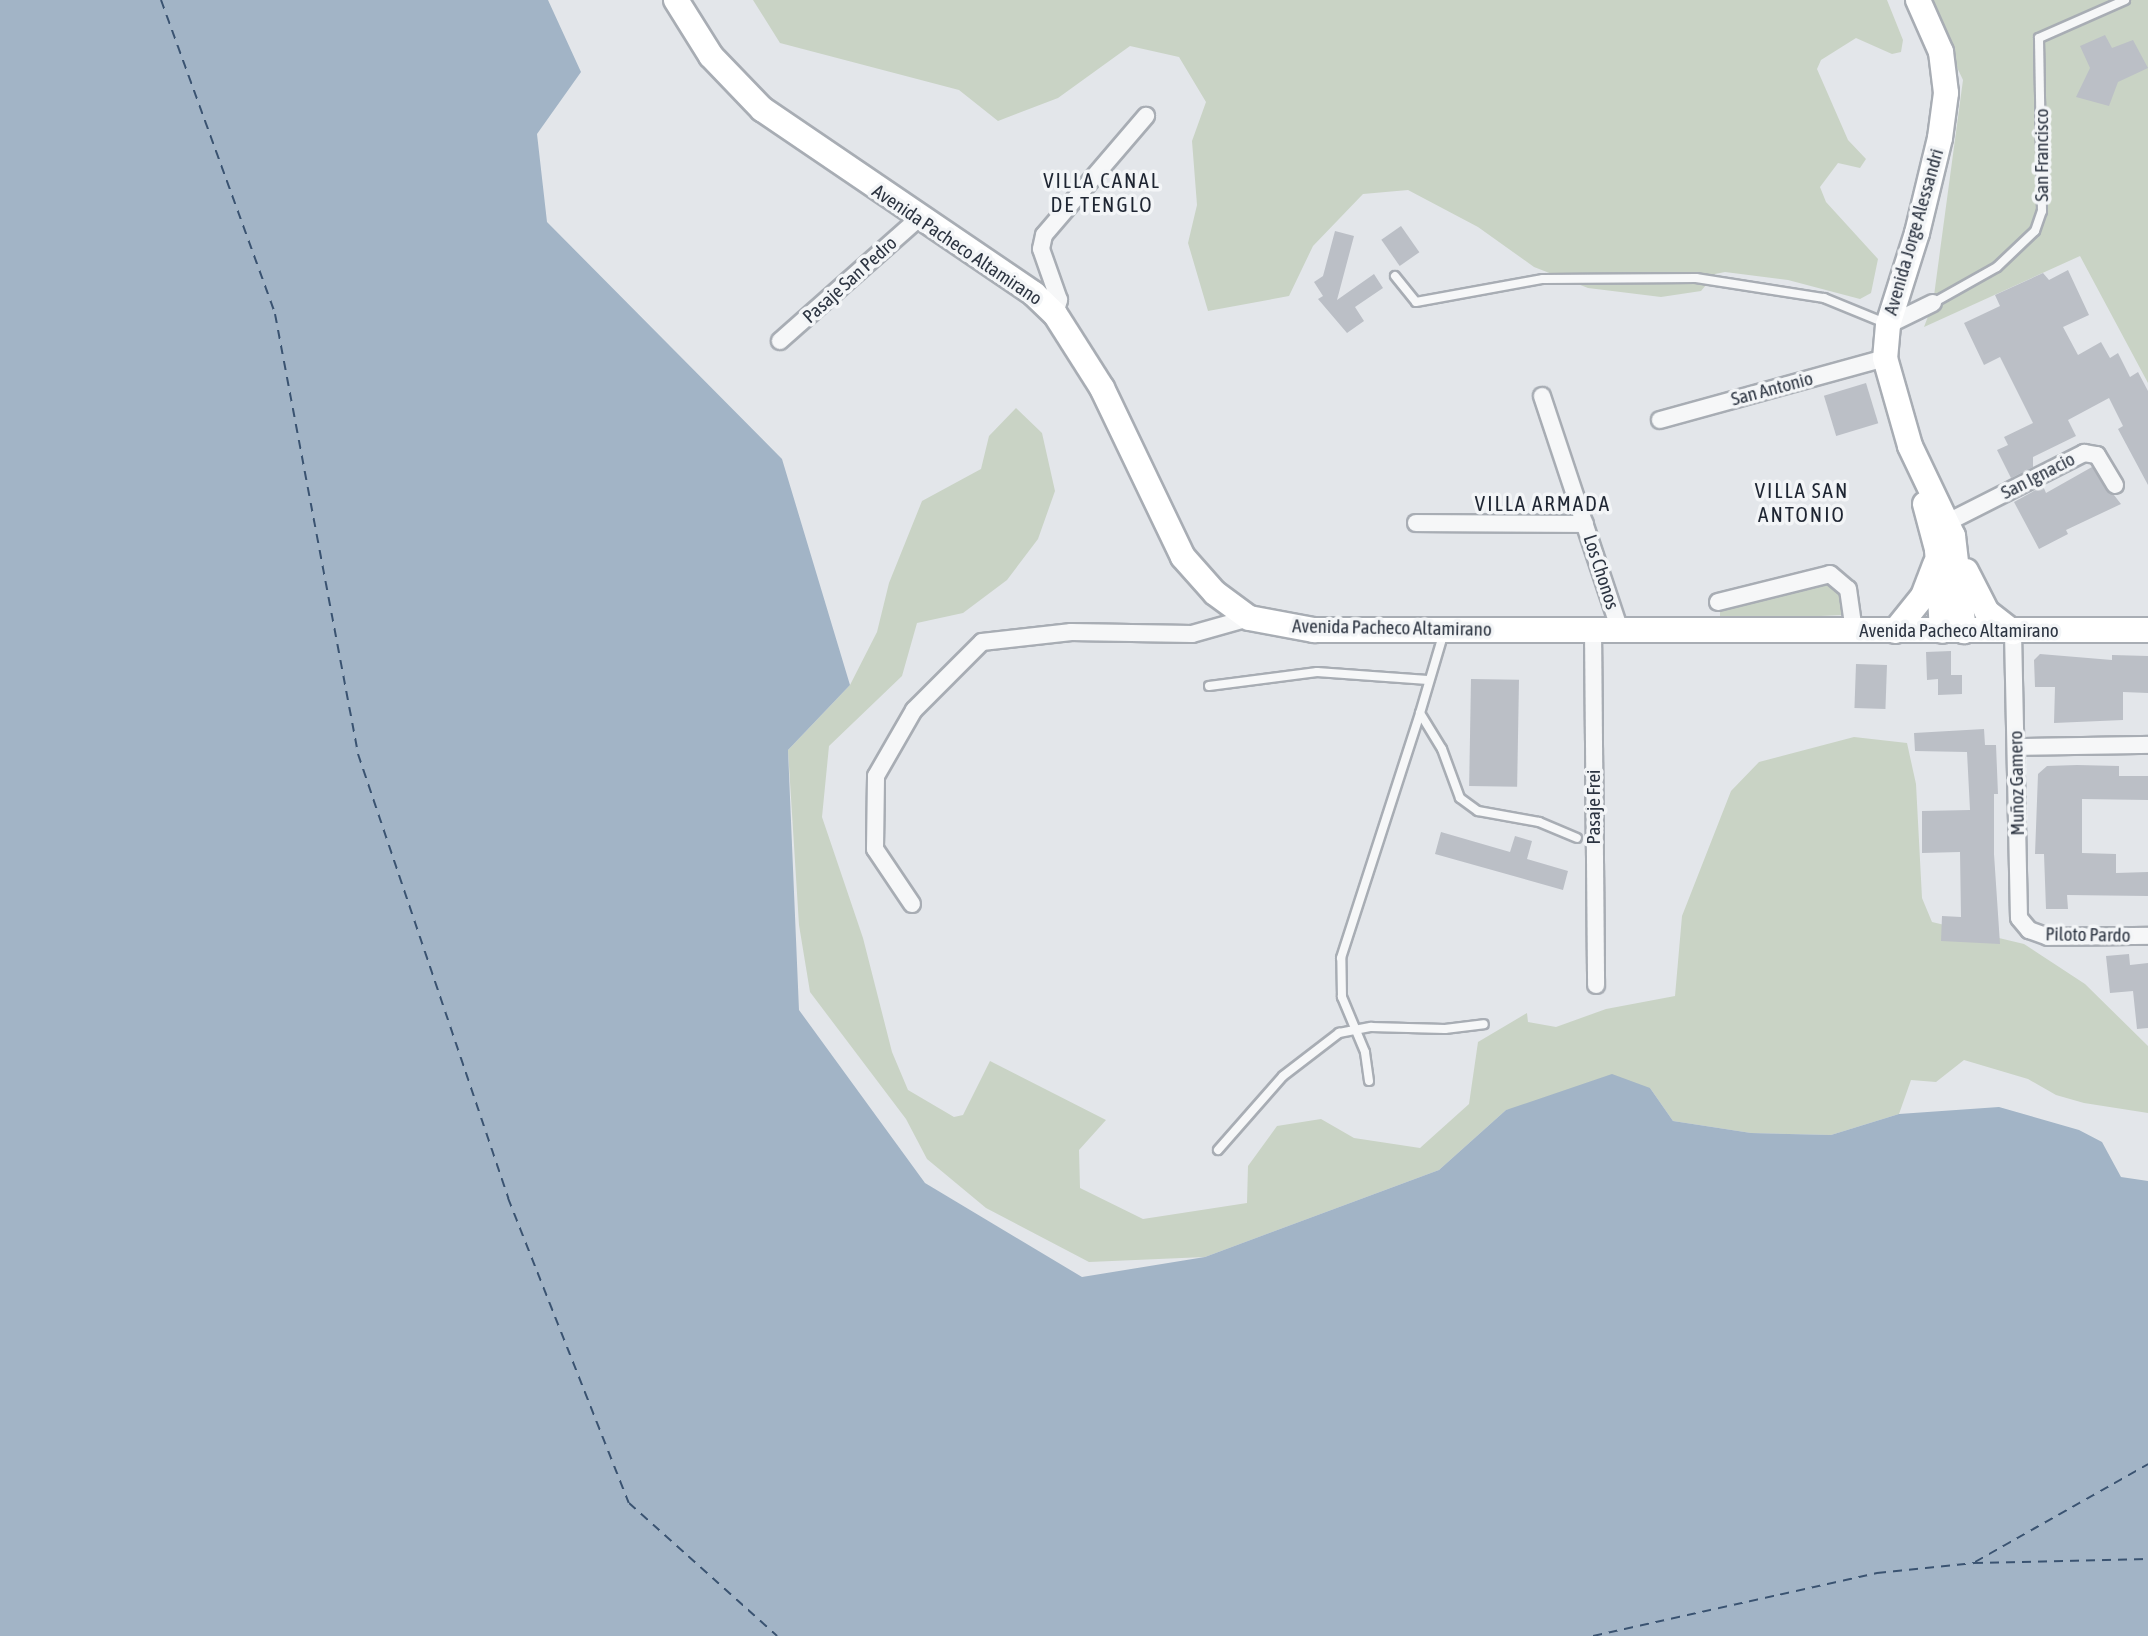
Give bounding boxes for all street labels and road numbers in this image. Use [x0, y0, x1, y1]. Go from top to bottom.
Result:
street label: San Francisco [2031, 108, 2053, 202]
street label: Avenida Jorge Alessandri [1879, 146, 1949, 318]
street label: Avenida Pacheco Altamirano [868, 180, 1046, 310]
street label: Pasaje San Pedro [798, 232, 902, 328]
street label: San Antonio [1729, 367, 1815, 411]
street label: San Ignacio [1997, 448, 2079, 504]
street label: Los Chonos [1578, 532, 1624, 612]
street label: Avenida Pacheco Altamirano [1292, 615, 1492, 641]
street label: Avenida Pacheco Altamirano [1859, 620, 2059, 642]
street label: Muñoz Gamero [2005, 730, 2029, 836]
street label: Pasaje Frei [1583, 770, 1605, 844]
street label: Piloto Pardo [2045, 923, 2131, 947]

